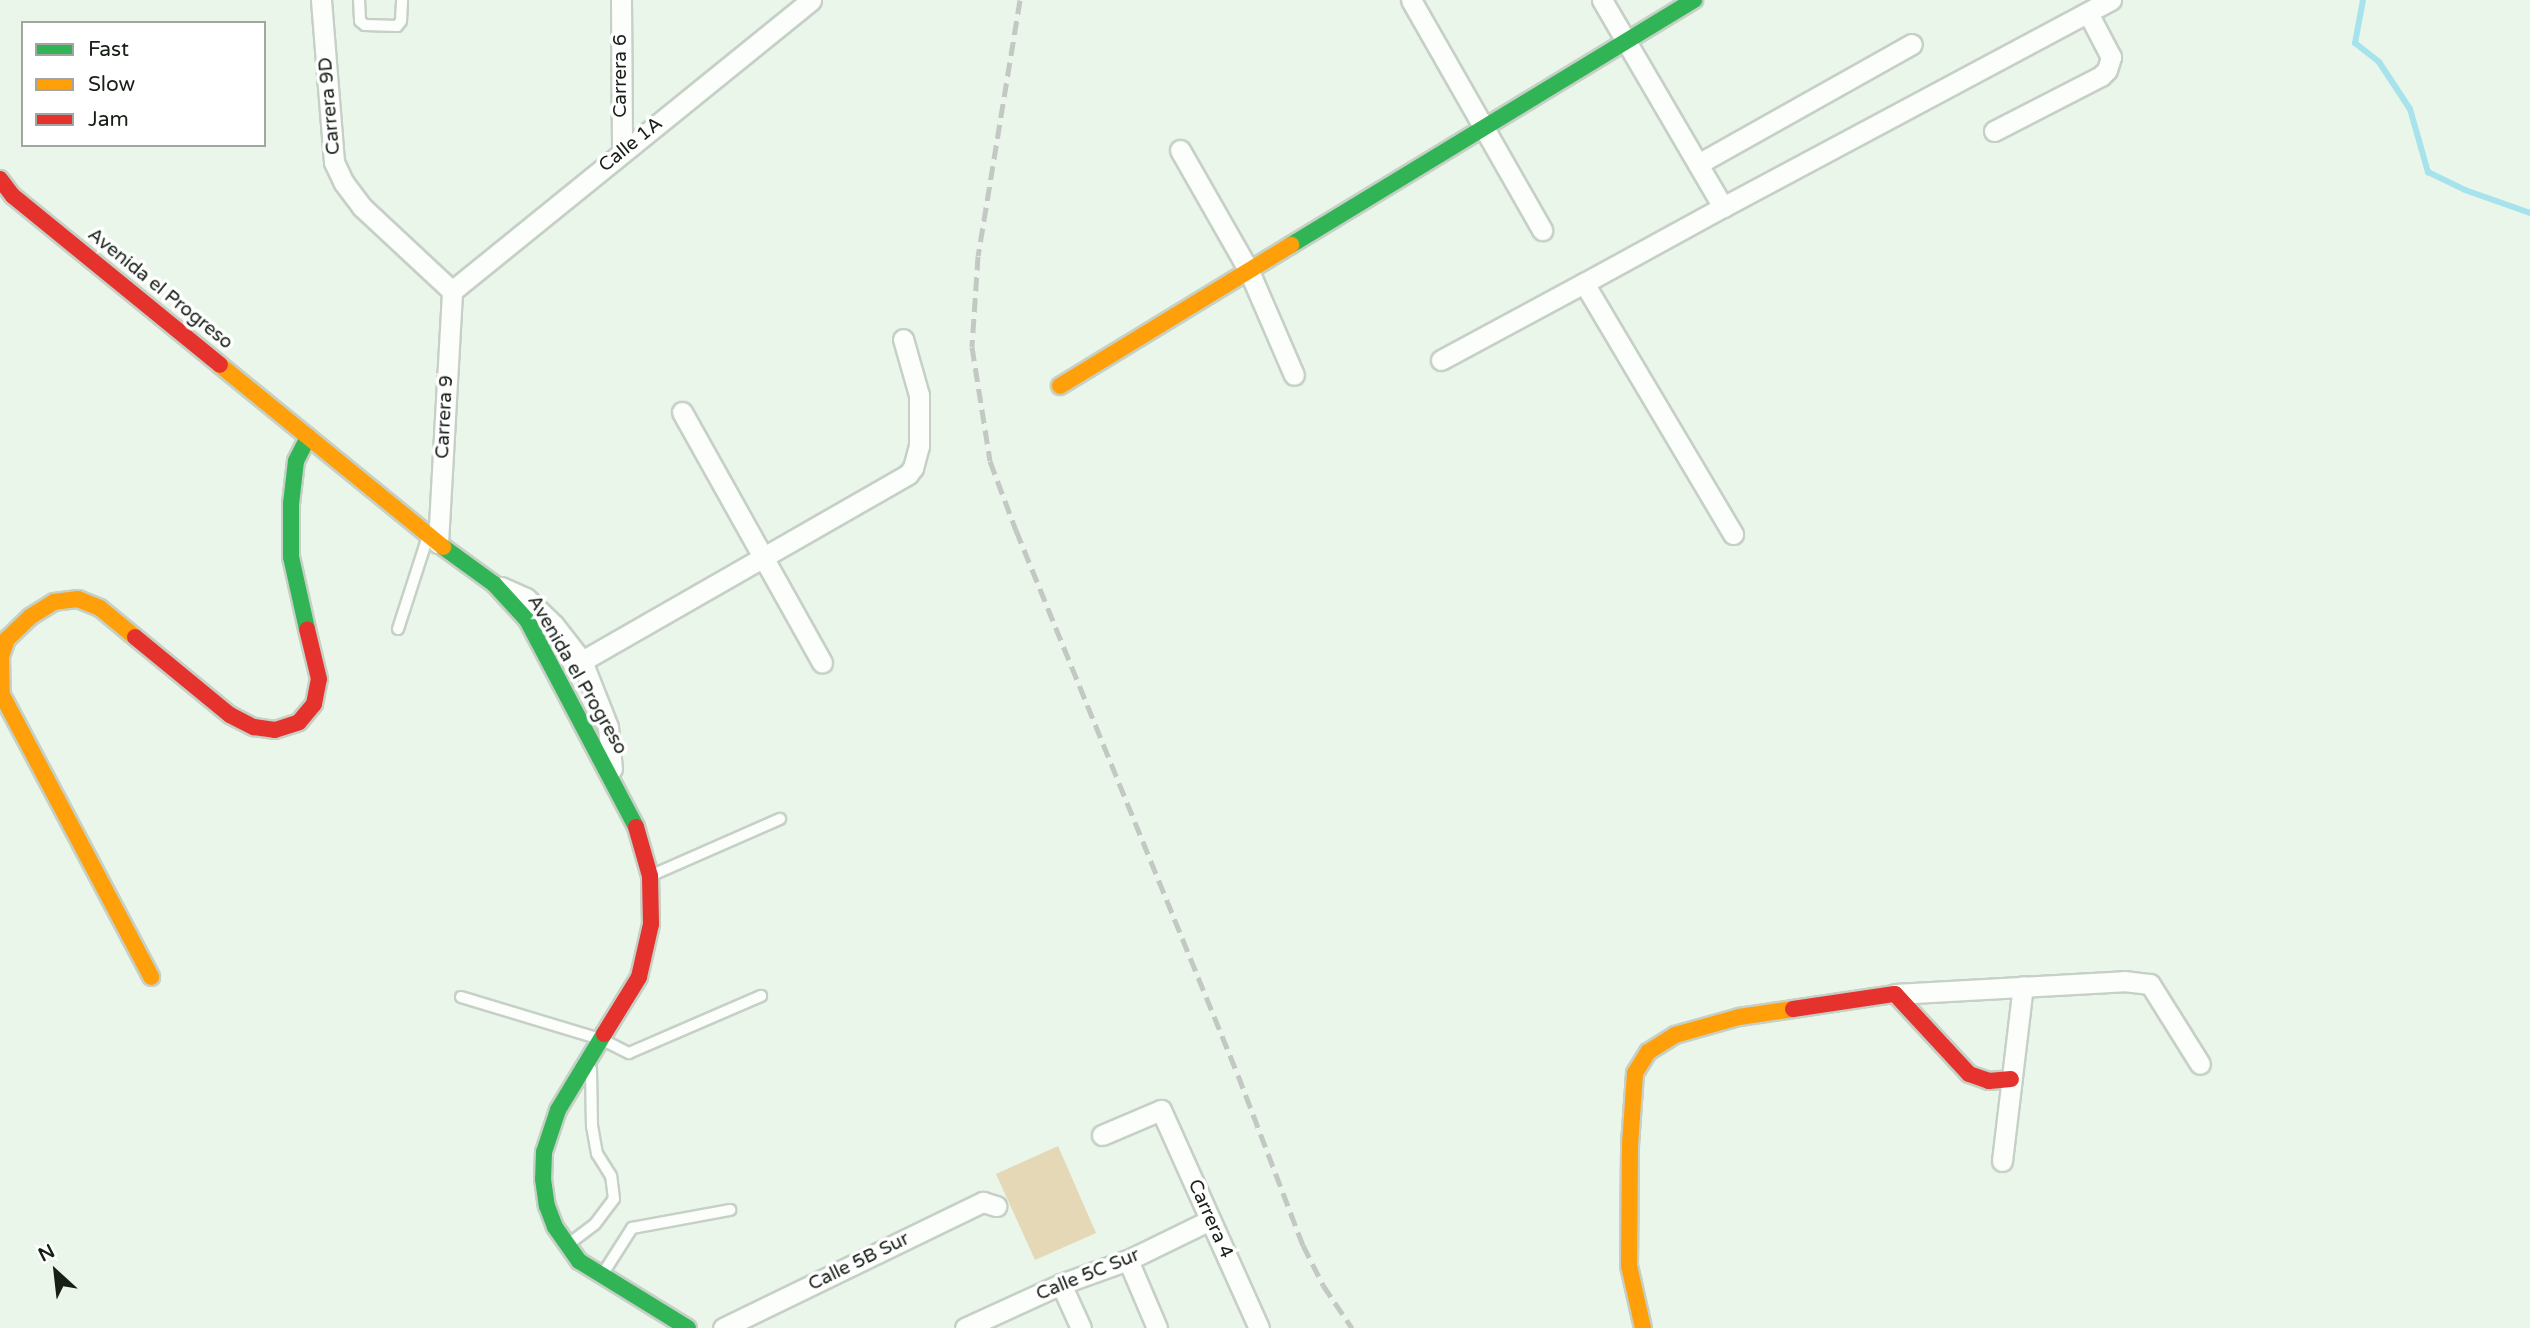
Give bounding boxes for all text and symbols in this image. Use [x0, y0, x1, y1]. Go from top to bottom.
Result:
legend [21, 21, 266, 147]
street label: Carrera 6 [610, 34, 632, 118]
text: Fast [88, 37, 129, 62]
street label: Carrera 9D [314, 56, 346, 156]
text: Slow [88, 72, 135, 97]
text: Jam [88, 107, 129, 132]
street label: Calle 1A [595, 112, 667, 178]
street label: Avenida el Progreso [83, 223, 237, 355]
street label: Carrera 9 [431, 375, 459, 459]
street label: Avenida el Progreso [522, 591, 632, 759]
street label: Carrera 4 [1183, 1176, 1237, 1262]
street label: Calle 5B Sur [805, 1228, 913, 1296]
north arrow [21, 1237, 91, 1307]
text: N [35, 1240, 58, 1267]
street label: Calle 5C Sur [1033, 1244, 1143, 1306]

